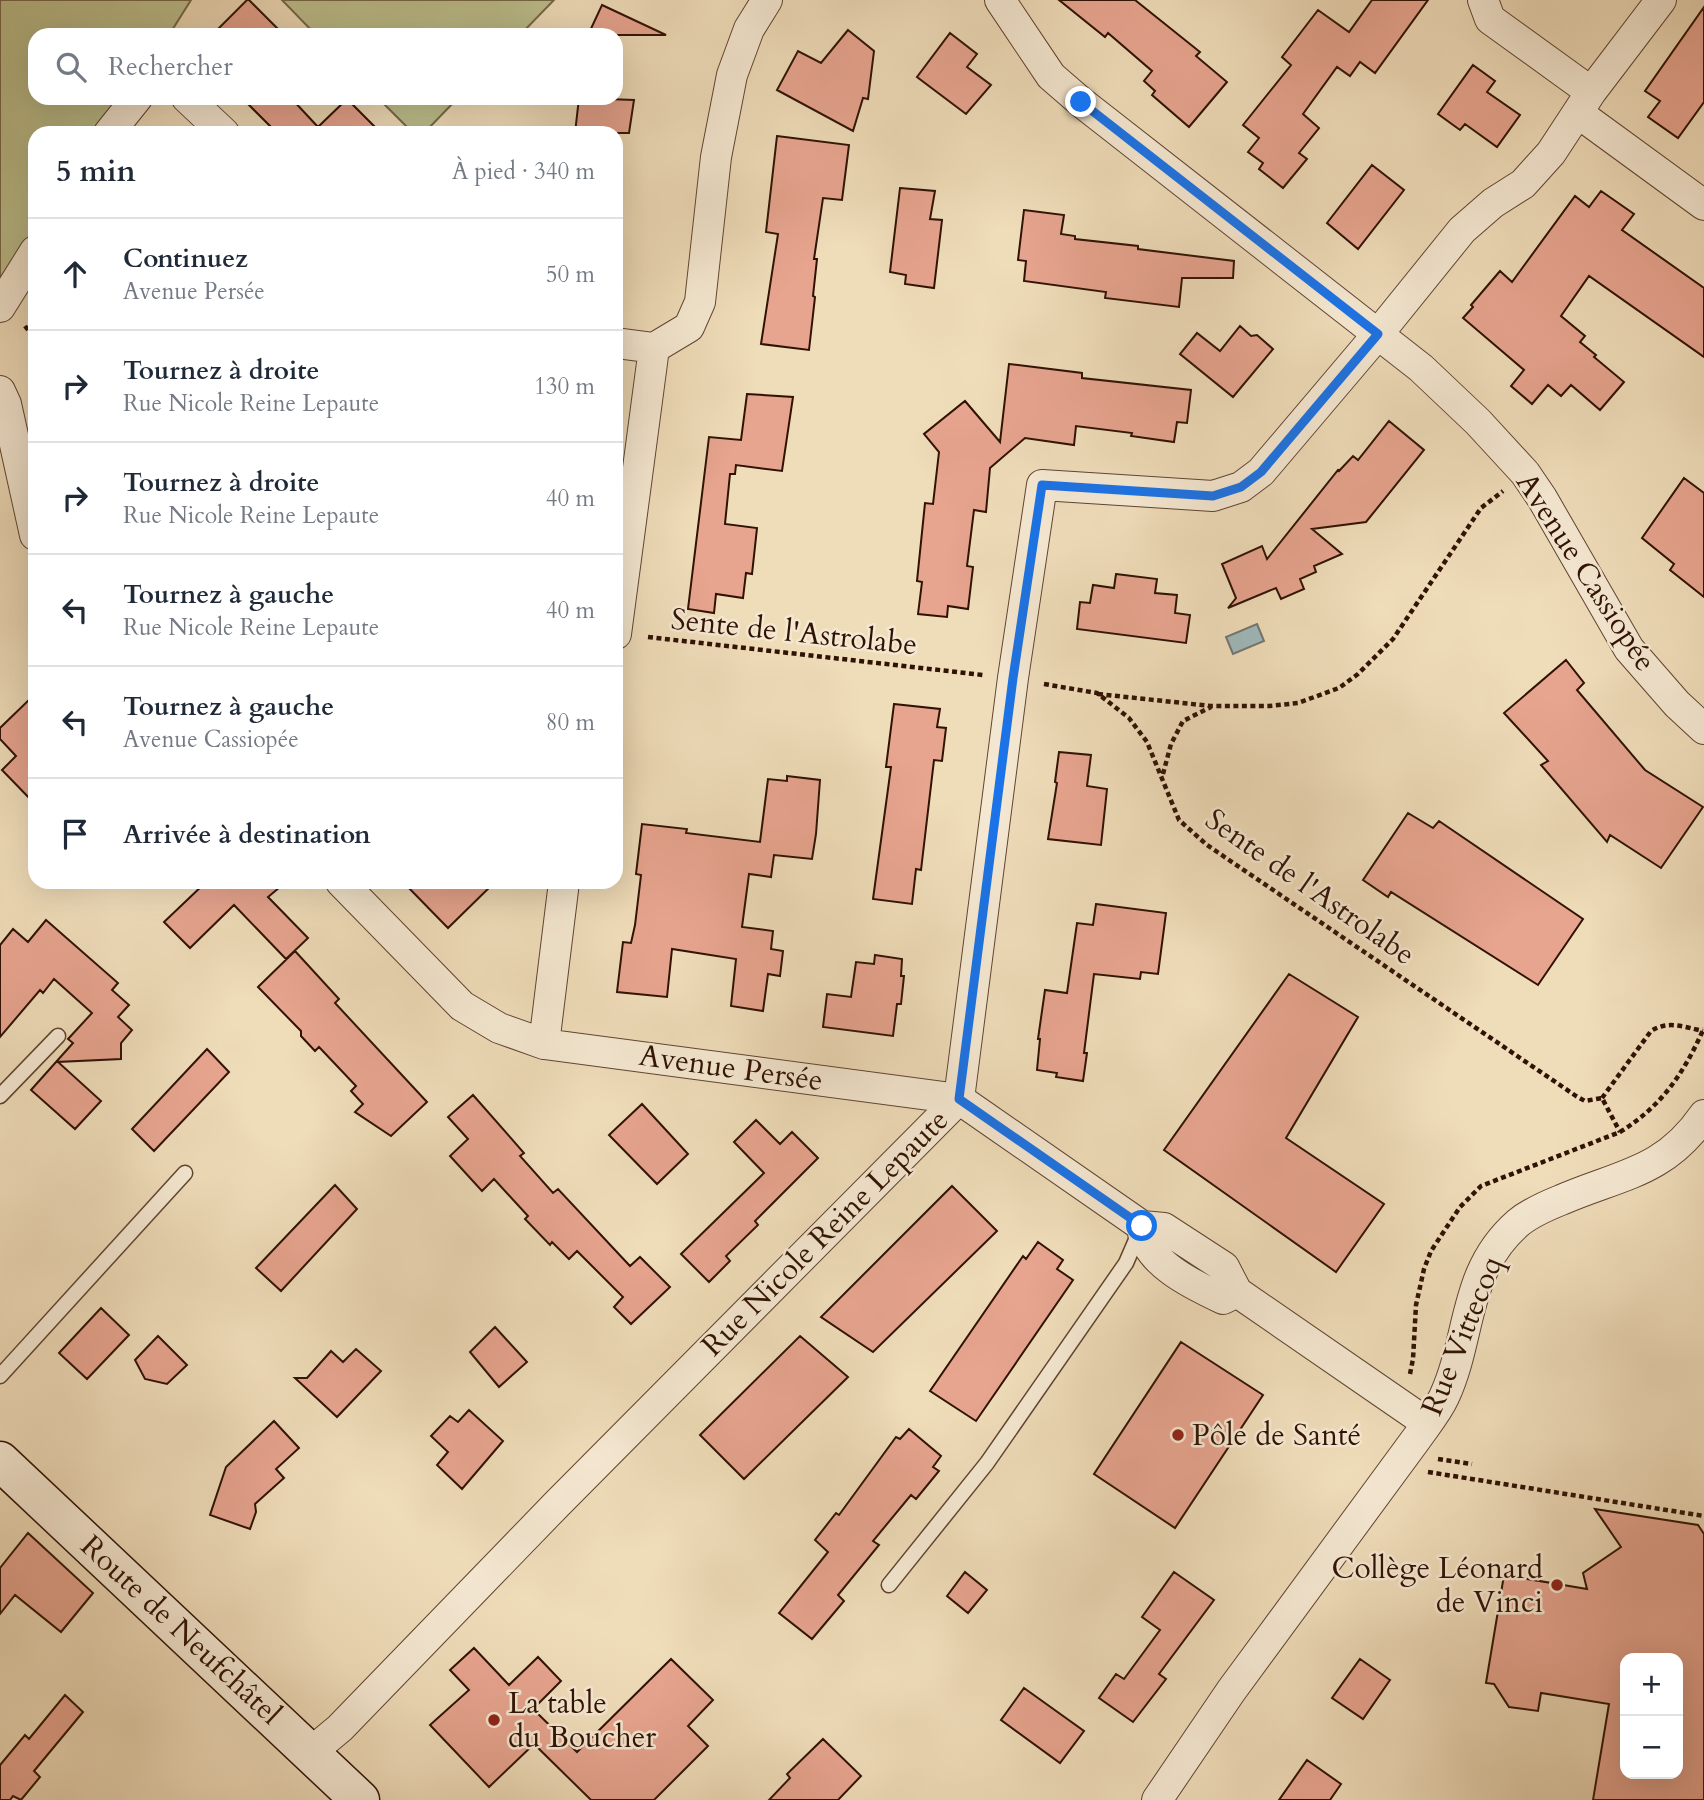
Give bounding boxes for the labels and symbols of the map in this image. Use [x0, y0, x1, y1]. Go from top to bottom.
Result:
route end [1065, 86, 1096, 117]
street label: Avenue Cassiopée [1506, 465, 1666, 679]
street label: Sente de l'Astrolabe [669, 599, 919, 665]
street label: Sente de l'Astrolabe [1197, 799, 1423, 975]
street label: Avenue Persée [637, 1035, 825, 1101]
street label: Rue Nicole Reine Lepaute [692, 1100, 958, 1366]
route start [1126, 1210, 1157, 1241]
street label: Rue Vittecoq [1412, 1250, 1512, 1422]
place label: Pôle de Santé [1192, 1415, 1361, 1456]
marker: Pôle de Santé [1170, 1427, 1186, 1443]
street label: Route de Neufchâtel [72, 1526, 291, 1734]
place label: Collège Léonard de Vinci [1332, 1548, 1543, 1623]
marker: Collège Léonard de Vinci [1549, 1577, 1565, 1593]
place label: La table du Boucher [508, 1683, 656, 1758]
marker: La table du Boucher [486, 1712, 502, 1728]

